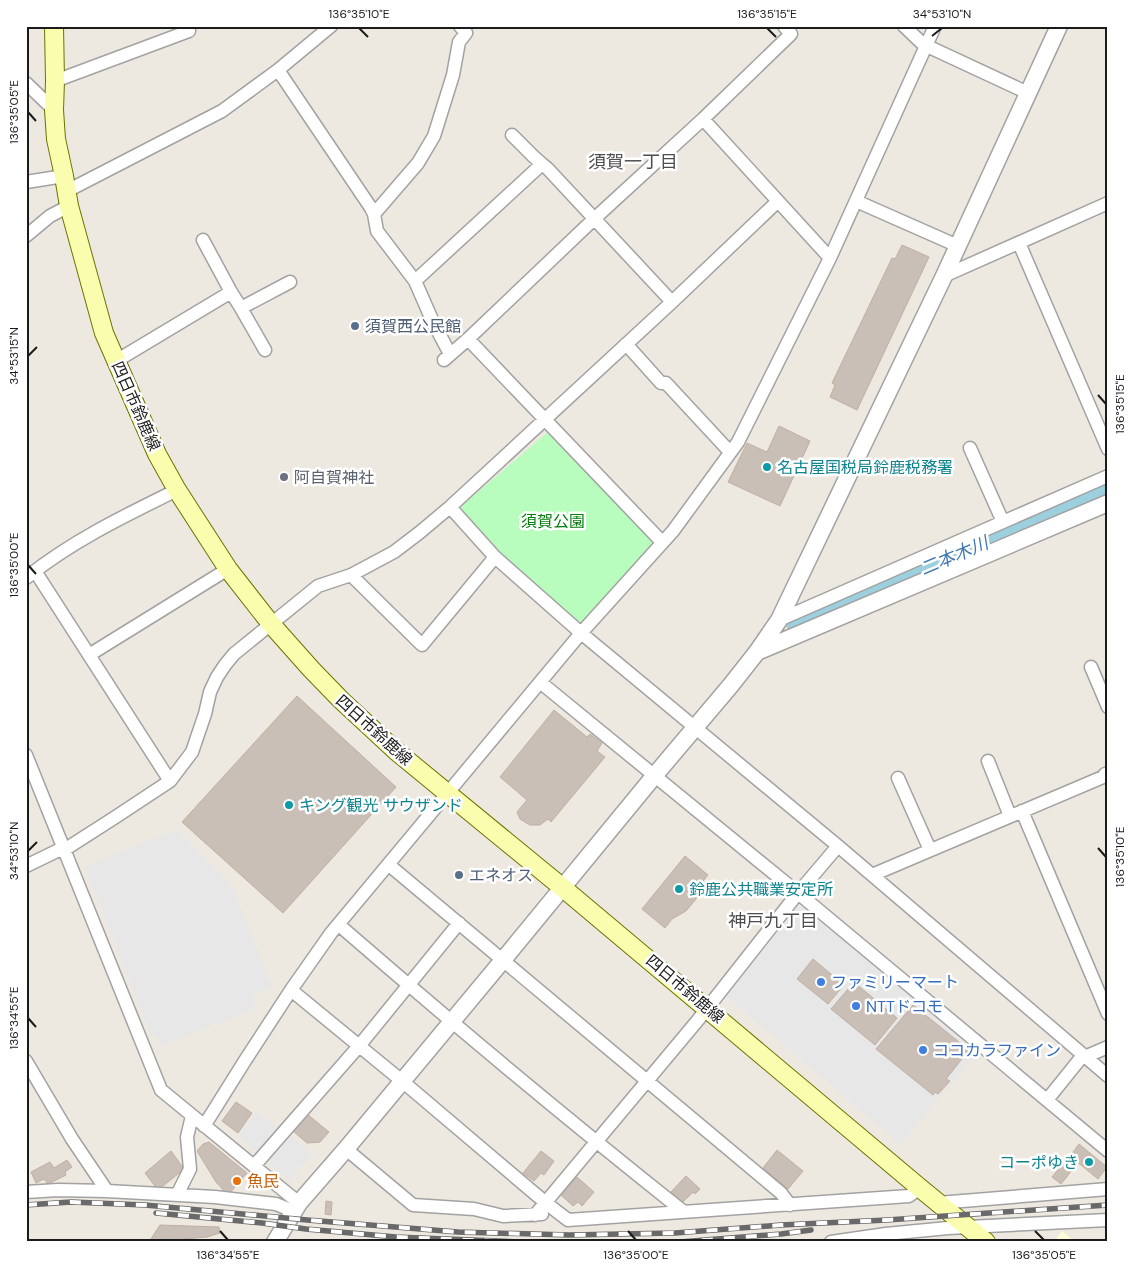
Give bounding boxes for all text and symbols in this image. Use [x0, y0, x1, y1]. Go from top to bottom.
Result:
text: 136°35'10"E [329, 6, 390, 22]
text: 136°35'15"E [737, 6, 797, 22]
text: 34°53'10"N [913, 6, 971, 22]
text: 136°35'05"E [6, 80, 22, 144]
district label: 須賀一丁目 [588, 150, 678, 174]
place label: 須賀西公民館 [365, 316, 461, 337]
marker: 須賀西公民館 [349, 320, 361, 332]
text: 34°53'15"N [6, 327, 22, 385]
street label: 四日市鈴鹿線 [107, 358, 165, 454]
text: 136°35'15"E [1112, 374, 1128, 434]
place label: 名古屋国税局鈴鹿税務署 [777, 457, 953, 478]
marker: 名古屋国税局鈴鹿税務署 [761, 461, 773, 473]
place label: 阿自賀神社 [294, 467, 374, 488]
marker: 阿自賀神社 [278, 471, 290, 483]
park label: 須賀公園 [521, 511, 585, 532]
water label: 二本木川 [916, 530, 994, 581]
text: 136°35'00"E [6, 532, 22, 598]
street label: 四日市鈴鹿線 [331, 690, 417, 770]
place label: キング観光 サウザンド [299, 795, 463, 816]
marker: キング観光 サウザンド [283, 799, 295, 811]
text: 34°53'10"N [6, 822, 22, 880]
text: 136°35'10"E [1112, 826, 1128, 887]
place label: エネオス [469, 865, 533, 886]
marker: エネオス [453, 869, 465, 881]
place label: 鈴鹿公共職業安定所 [689, 879, 833, 900]
marker: 鈴鹿公共職業安定所 [673, 883, 685, 895]
district label: 神戸九丁目 [728, 909, 818, 933]
street label: 四日市鈴鹿線 [641, 950, 729, 1028]
place label: ファミリーマート [831, 972, 959, 993]
marker: ファミリーマート [815, 976, 827, 988]
text: 136°34'55"E [6, 986, 22, 1050]
place label: NTTドコモ [866, 996, 943, 1017]
marker: NTTドコモ [850, 1000, 862, 1012]
place label: ココカラファイン [933, 1040, 1061, 1061]
marker: ココカラファイン [917, 1044, 929, 1056]
place label: コーポゆき [999, 1152, 1079, 1173]
marker: コーポゆき [1083, 1156, 1095, 1168]
place label: 魚民 [247, 1171, 279, 1192]
marker: 魚民 [231, 1175, 243, 1187]
text: 136°34'55"E [196, 1247, 260, 1263]
text: 136°35'00"E [603, 1247, 669, 1263]
text: 136°35'05"E [1012, 1247, 1076, 1263]

